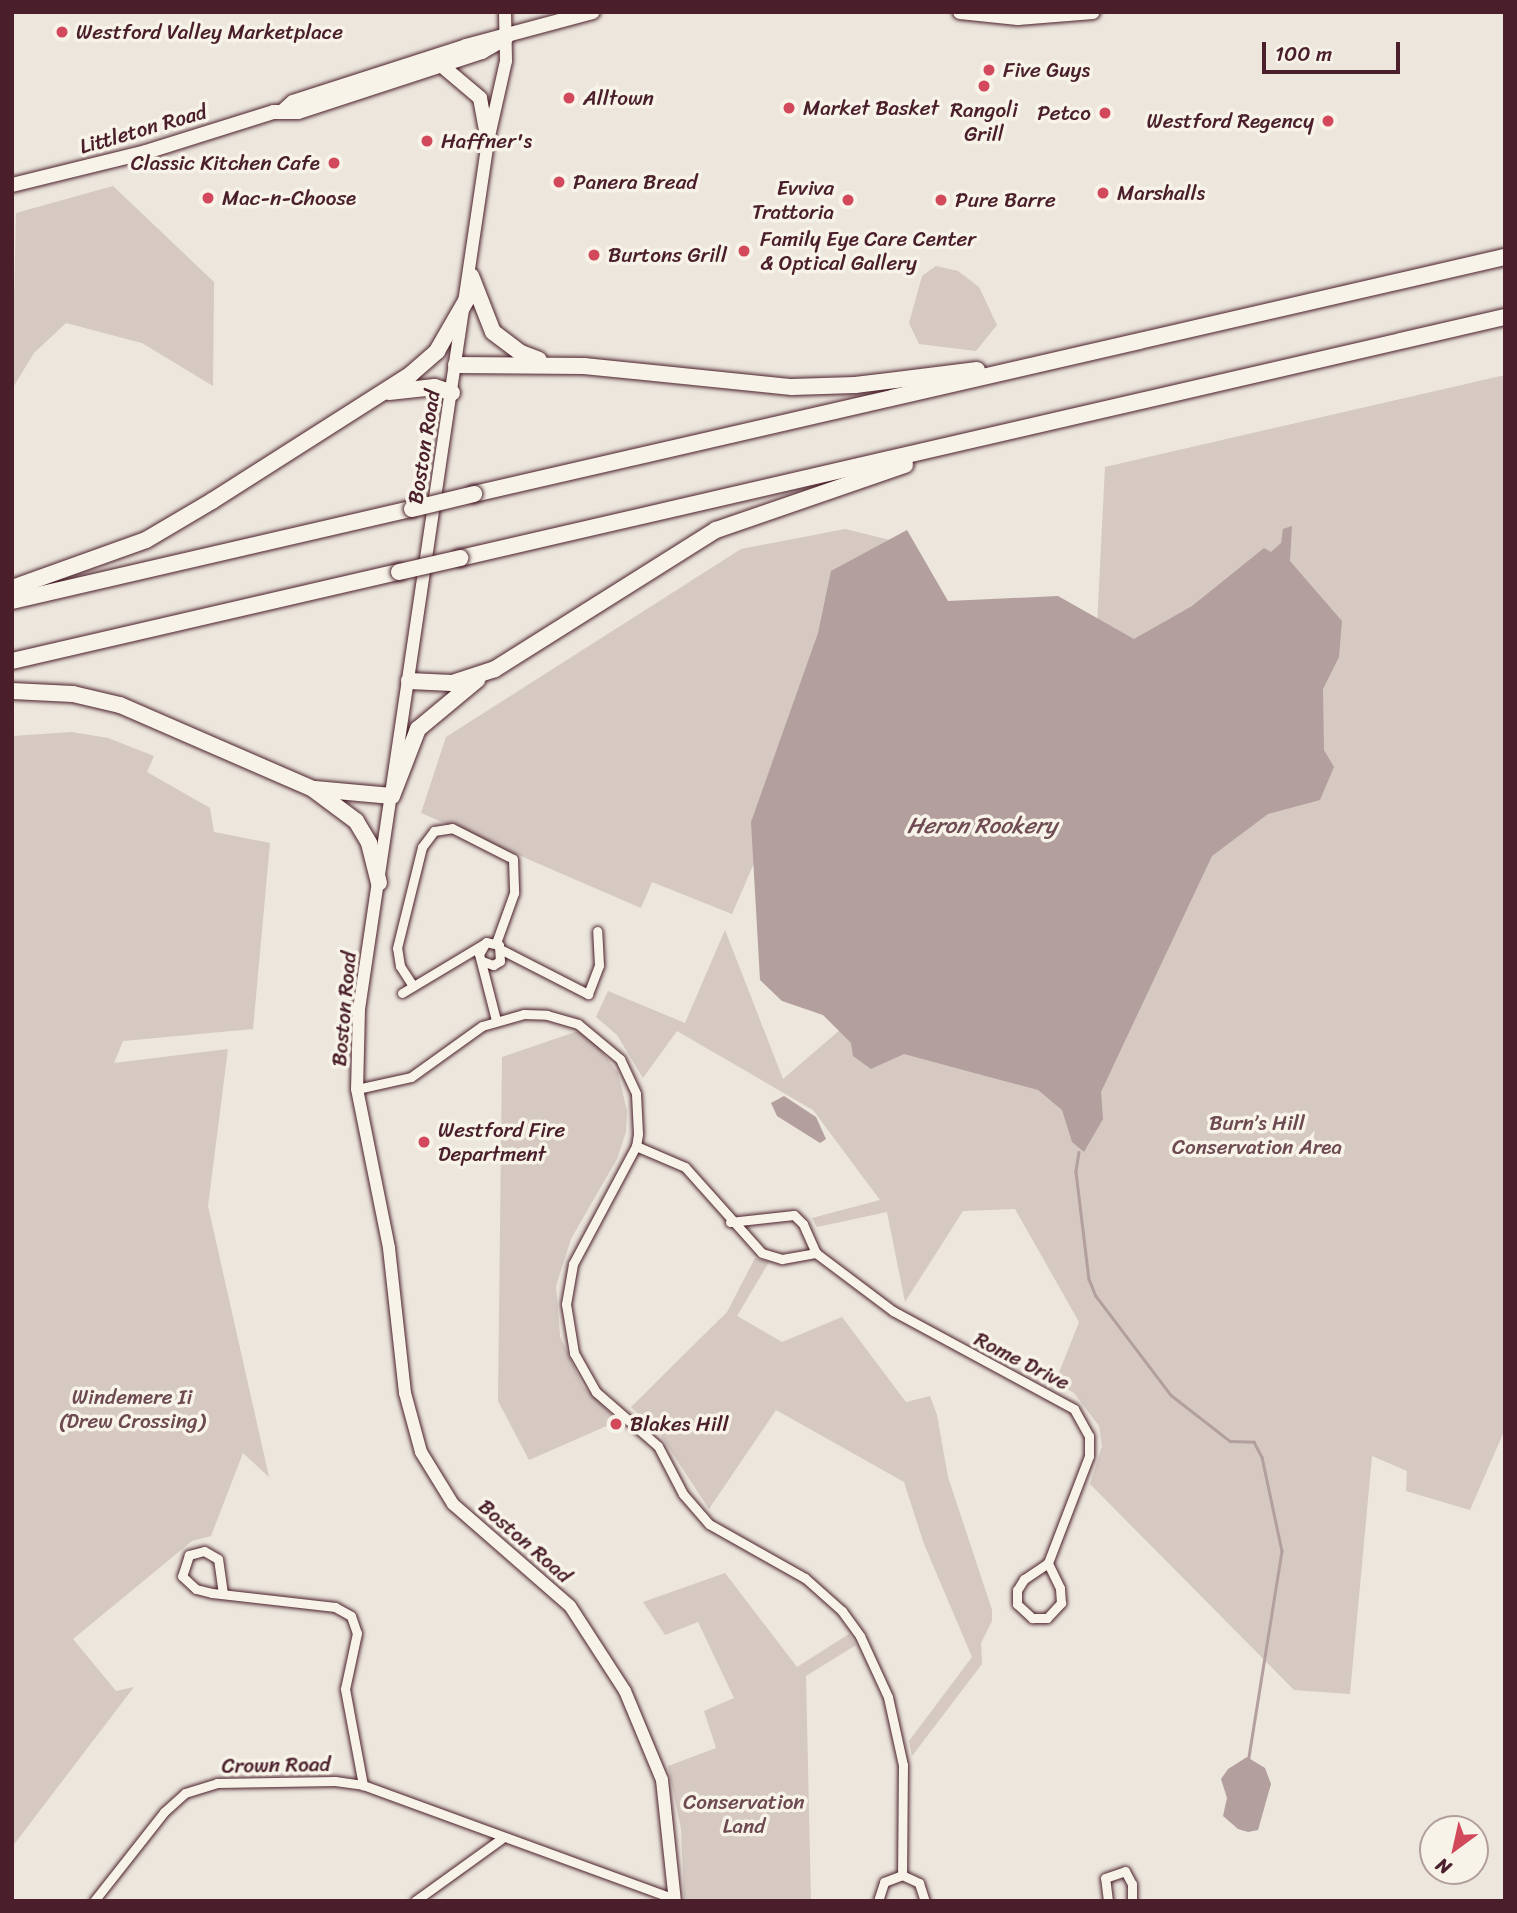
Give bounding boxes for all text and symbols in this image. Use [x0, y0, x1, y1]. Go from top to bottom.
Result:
place label: Westford Valley Marketplace [76, 19, 343, 45]
marker: Westford Valley Marketplace [54, 24, 70, 40]
scale bar [1265, 28, 1403, 72]
text: 100 m [1275, 35, 1332, 73]
place label: Five Guys [1003, 57, 1091, 83]
marker: Five Guys [981, 62, 997, 78]
marker: Rangoli Grill [976, 78, 992, 94]
place label: Alltown [583, 85, 654, 111]
marker: Alltown [561, 90, 577, 106]
place label: Market Basket [803, 95, 939, 121]
place label: Rangoli Grill [950, 97, 1018, 147]
street label: Littleton Road [77, 99, 209, 159]
marker: Market Basket [781, 100, 797, 116]
place label: Petco [1037, 100, 1091, 126]
marker: Petco [1097, 105, 1113, 121]
place label: Westford Regency [1146, 108, 1314, 134]
marker: Westford Regency [1320, 113, 1336, 129]
place label: Haffner's [441, 128, 532, 154]
marker: Haffner's [419, 133, 435, 149]
place label: Classic Kitchen Cafe [130, 150, 320, 176]
marker: Classic Kitchen Cafe [326, 155, 342, 171]
place label: Panera Bread [573, 169, 697, 195]
marker: Panera Bread [551, 174, 567, 190]
place label: Evviva Trattoria [752, 175, 834, 225]
place label: Marshalls [1117, 180, 1205, 206]
place label: Mac-n-Choose [222, 185, 356, 211]
marker: Marshalls [1095, 185, 1111, 201]
place label: Pure Barre [955, 187, 1056, 213]
marker: Mac-n-Choose [200, 190, 216, 206]
marker: Evviva Trattoria [840, 192, 856, 208]
marker: Pure Barre [933, 192, 949, 208]
place label: Family Eye Care Center & Optical Gallery [760, 226, 977, 276]
marker: Family Eye Care Center & Optical Gallery [734, 241, 754, 261]
place label: Burtons Grill [608, 242, 727, 268]
marker: Burtons Grill [586, 247, 602, 263]
street label: Boston Road [403, 388, 445, 506]
water label: Heron Rookery [907, 812, 1057, 840]
street label: Boston Road [326, 950, 362, 1068]
park label: Burn’s Hill Conservation Area [1172, 1110, 1342, 1160]
place label: Westford Fire Department [438, 1117, 565, 1167]
marker: Westford Fire Department [416, 1134, 432, 1150]
street label: Rome Drive [970, 1326, 1074, 1396]
park label: Windemere Ii (Drew Crossing) [59, 1384, 205, 1434]
place label: Blakes Hill [630, 1411, 728, 1437]
marker: Blakes Hill [608, 1416, 624, 1432]
street label: Boston Road [473, 1494, 577, 1588]
street label: Crown Road [221, 1751, 331, 1779]
park label: Conservation Land [683, 1789, 805, 1839]
north arrow [1419, 1815, 1489, 1885]
text: N [1429, 1849, 1458, 1884]

